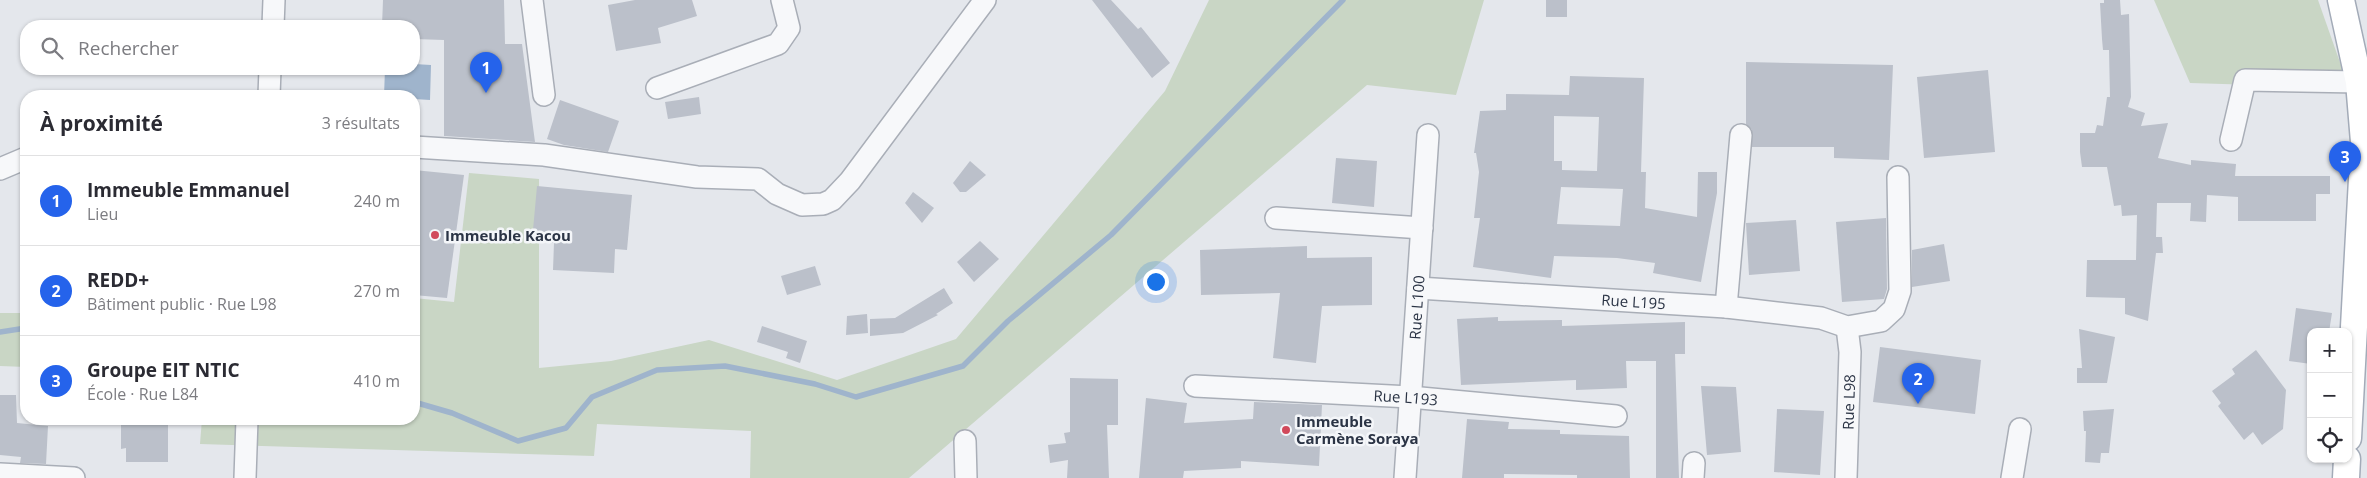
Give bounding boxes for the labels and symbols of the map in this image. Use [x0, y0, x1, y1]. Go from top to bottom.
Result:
pin: 1 [470, 52, 502, 93]
pin: 3 [2329, 141, 2361, 182]
place label: Immeuble Kacou [445, 225, 571, 245]
marker: Immeuble Kacou [429, 229, 441, 241]
your location [1143, 269, 1169, 295]
street label: Rue L100 [1404, 275, 1429, 340]
street label: Rue L195 [1601, 289, 1666, 313]
pin: 2 [1902, 363, 1934, 404]
street label: Rue L98 [1838, 374, 1859, 430]
street label: Rue L193 [1373, 385, 1439, 410]
place label: Immeuble Carmène Soraya [1296, 411, 1419, 448]
marker: Immeuble Carmène Soraya [1280, 424, 1292, 436]

